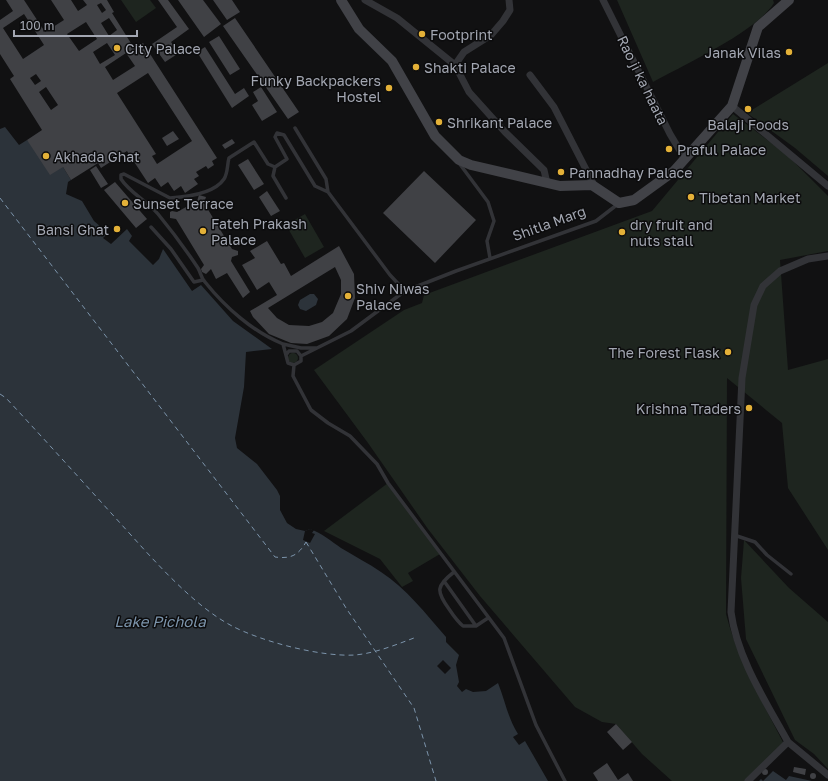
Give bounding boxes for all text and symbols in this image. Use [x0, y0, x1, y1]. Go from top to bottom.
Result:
scale bar [14, 12, 137, 38]
text: 100 m [20, 18, 54, 33]
place label: Footprint [430, 26, 492, 43]
marker: Footprint [417, 29, 427, 39]
street label: Rao ji ka haata [614, 33, 672, 127]
place label: City Palace [125, 40, 201, 57]
marker: City Palace [112, 43, 122, 53]
place label: Janak Vilas [704, 44, 781, 61]
marker: Janak Vilas [784, 47, 794, 57]
place label: Shakti Palace [424, 59, 516, 76]
marker: Shakti Palace [411, 62, 421, 72]
place label: Funky Backpackers Hostel [251, 72, 381, 105]
marker: Funky Backpackers Hostel [384, 83, 394, 93]
marker: Balaji Foods [743, 104, 753, 114]
place label: Shrikant Palace [447, 114, 552, 131]
place label: Balaji Foods [707, 116, 789, 133]
marker: Shrikant Palace [434, 117, 444, 127]
place label: Praful Palace [677, 141, 766, 158]
marker: Praful Palace [664, 144, 674, 154]
place label: Akhada Ghat [54, 148, 140, 165]
marker: Akhada Ghat [41, 151, 51, 161]
place label: Pannadhay Palace [569, 164, 692, 181]
marker: Pannadhay Palace [556, 167, 566, 177]
place label: Tibetan Market [699, 189, 801, 206]
marker: Tibetan Market [686, 192, 696, 202]
place label: Sunset Terrace [133, 195, 234, 212]
marker: Sunset Terrace [120, 198, 130, 208]
street label: Shitla Marg [510, 202, 588, 244]
place label: Fateh Prakash Palace [211, 215, 307, 248]
place label: dry fruit and nuts stall [630, 216, 713, 249]
place label: Bansi Ghat [37, 221, 109, 238]
marker: Bansi Ghat [112, 224, 122, 234]
marker: Fateh Prakash Palace [198, 226, 208, 236]
marker: dry fruit and nuts stall [617, 227, 627, 237]
place label: Shiv Niwas Palace [356, 280, 429, 313]
marker: Shiv Niwas Palace [343, 291, 353, 301]
place label: The Forest Flask [608, 344, 720, 361]
marker: The Forest Flask [723, 347, 733, 357]
place label: Krishna Traders [636, 400, 741, 417]
marker: Krishna Traders [744, 403, 754, 413]
water label: Lake Pichola [114, 612, 206, 630]

